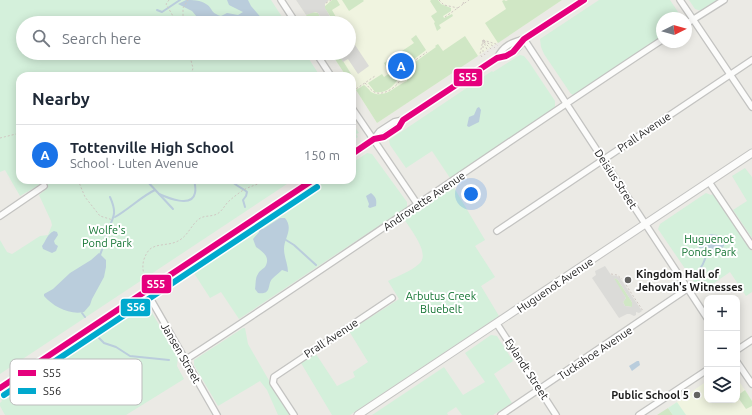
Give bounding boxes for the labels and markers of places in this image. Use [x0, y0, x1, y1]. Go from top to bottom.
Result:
pin: A [388, 51, 414, 81]
place label: Kingdom Hall of Jehovah's Witnesses [636, 268, 743, 293]
marker: Kingdom Hall of Jehovah's Witnesses [623, 275, 633, 285]
place label: Public School 5 [611, 389, 689, 401]
marker: Public School 5 [692, 390, 702, 400]

